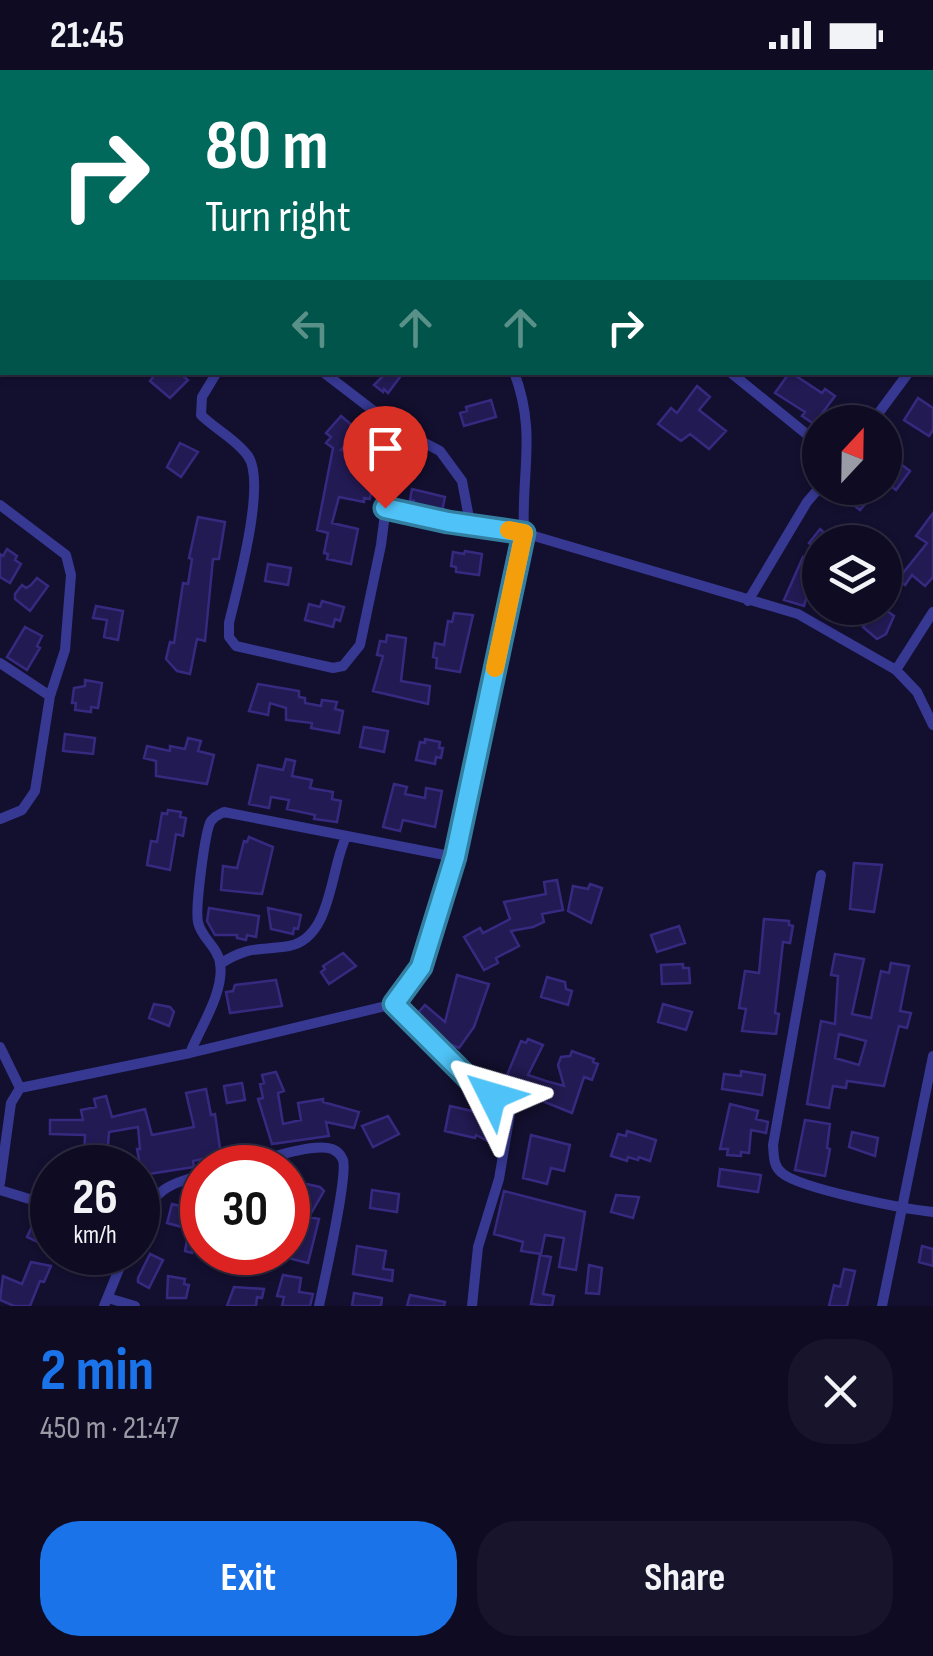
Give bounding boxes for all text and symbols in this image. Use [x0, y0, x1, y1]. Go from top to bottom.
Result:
text: 21:45 [50, 13, 124, 58]
text: 80 m [205, 105, 329, 189]
icon: right [40, 110, 170, 240]
text: Turn right [205, 190, 351, 245]
icon: left [283, 300, 338, 355]
icon: ahead [388, 300, 443, 355]
icon: ahead [493, 300, 548, 355]
icon: right [598, 300, 653, 355]
north arrow [802, 405, 902, 505]
map controls [802, 405, 902, 625]
pin [343, 406, 428, 509]
icon: arrive [358, 421, 413, 476]
button: layers [802, 525, 902, 625]
position arrow [440, 1044, 544, 1148]
speed limit sign: 30 [180, 1145, 310, 1275]
text: 26 [72, 1168, 118, 1228]
text: km/h [73, 1220, 117, 1251]
text: 2 min [40, 1335, 154, 1407]
button: close [788, 1339, 893, 1444]
text: 450 m · 21:47 [40, 1409, 179, 1448]
button: Exit [40, 1521, 457, 1636]
button: Share [477, 1521, 893, 1636]

